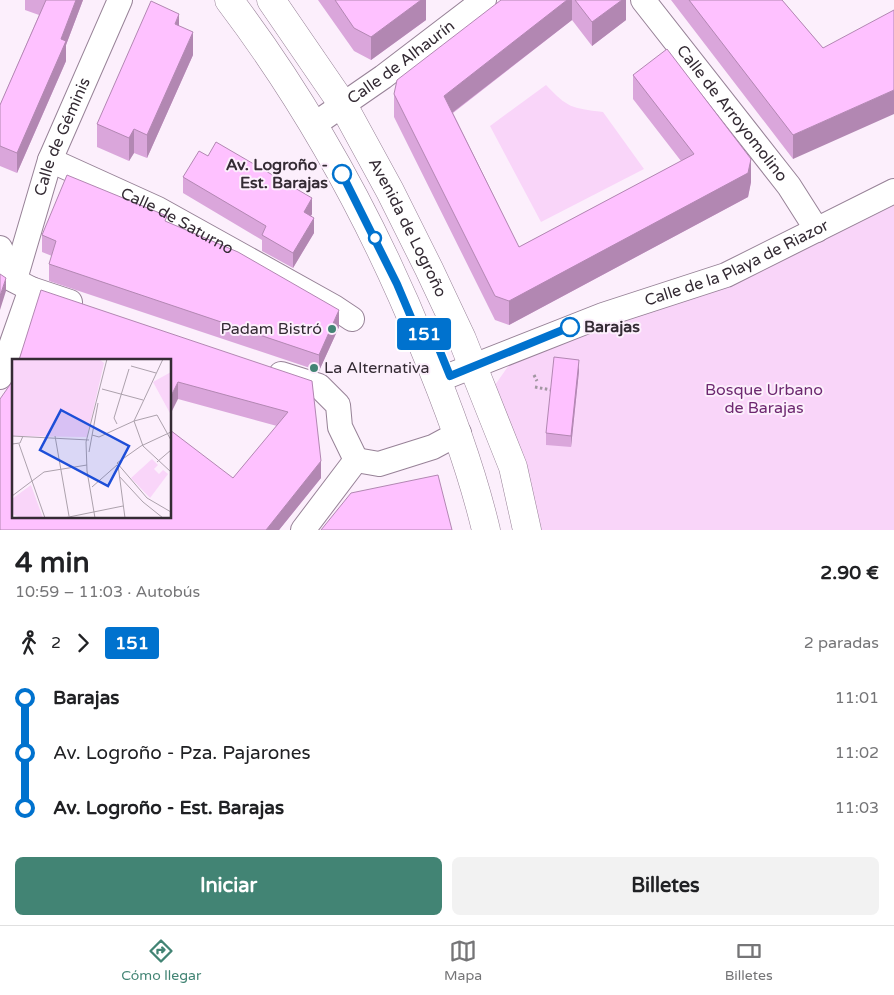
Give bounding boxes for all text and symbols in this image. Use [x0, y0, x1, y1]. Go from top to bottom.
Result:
street label: Calle de Alhaurín [344, 16, 459, 109]
street label: Calle de Arroyomolino [672, 41, 792, 186]
street label: Calle de Géminis [30, 75, 95, 198]
place label: Av. Logroño - Est. Barajas [226, 155, 328, 193]
street label: Avenida de Logroño [364, 155, 451, 301]
marker: Av. Logroño - Est. Barajas [332, 164, 352, 184]
street label: Calle de Saturno [117, 183, 237, 259]
street label: Calle de la Playa de Riazor [642, 215, 833, 311]
unlabelled marker [368, 231, 382, 245]
marker: Barajas [560, 317, 580, 337]
place label: Barajas [584, 317, 640, 337]
line badge: 151 [395, 318, 453, 350]
place label: Padam Bistró [220, 319, 322, 339]
marker: Padam Bistró [326, 323, 338, 335]
text: 151 [407, 323, 441, 345]
place label: La Alternativa [324, 358, 429, 378]
inset map [12, 359, 171, 518]
marker: La Alternativa [308, 362, 320, 374]
park label: Bosque Urbano de Barajas [705, 380, 823, 418]
text: 4 min [15, 546, 90, 580]
text: 2.90 € [820, 562, 879, 584]
text: 10:59 – 11:03 · Autobús [15, 582, 200, 602]
icon: walk [15, 629, 43, 657]
icon: forward [69, 629, 97, 657]
text: 151 [115, 632, 149, 654]
text: 2 [51, 633, 61, 653]
text: 2 paradas [804, 633, 879, 653]
text: Barajas [53, 687, 119, 709]
text: 11:01 [835, 688, 879, 708]
text: Av. Logroño - Pza. Pajarones [53, 742, 311, 764]
text: 11:02 [835, 743, 879, 763]
text: Av. Logroño - Est. Barajas [53, 797, 284, 819]
text: 11:03 [835, 798, 879, 818]
button: Iniciar [15, 857, 442, 915]
button: Billetes [452, 857, 879, 915]
tab: Cómo llegar [121, 937, 201, 984]
tab: Mapa [444, 937, 482, 984]
tab: Billetes [725, 937, 773, 984]

